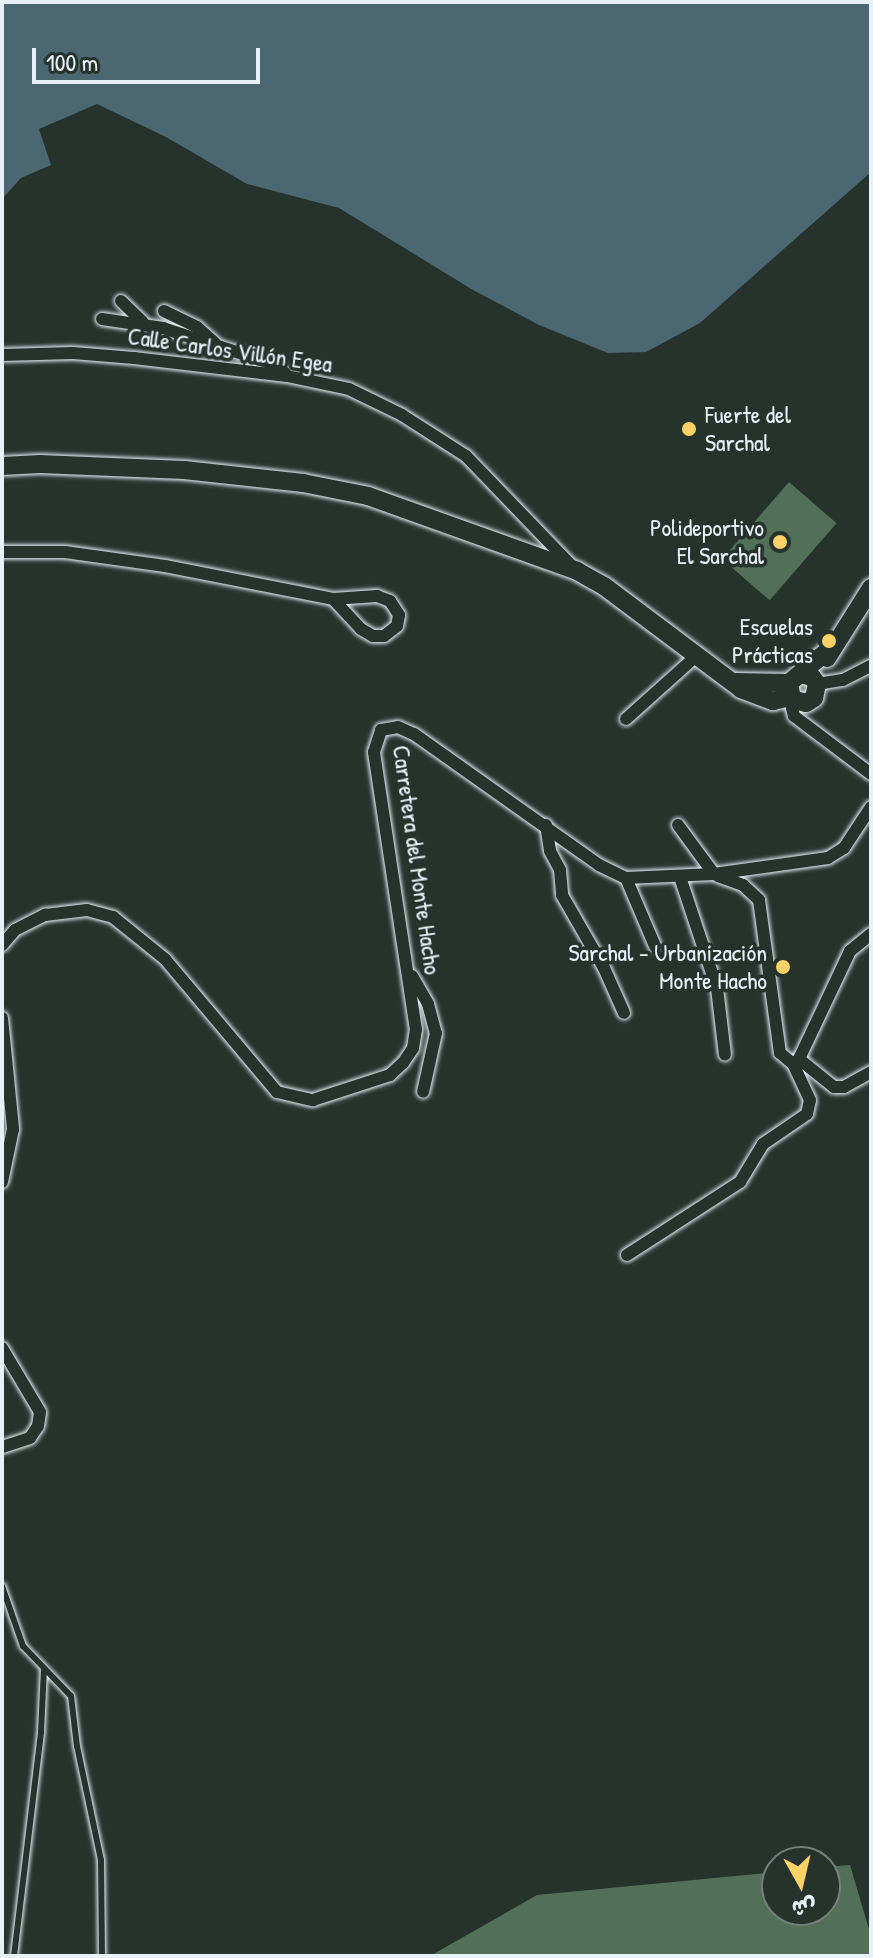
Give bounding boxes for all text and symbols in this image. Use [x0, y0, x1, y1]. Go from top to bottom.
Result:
scale bar [36, 32, 264, 82]
text: 100 m [46, 46, 98, 78]
street label: Calle Carlos Villón Egea [126, 321, 334, 379]
place label: Fuerte del Sarchal [705, 401, 791, 457]
marker: Fuerte del Sarchal [680, 420, 698, 438]
place label: Polideportivo El Sarchal [650, 514, 764, 570]
marker: Polideportivo El Sarchal [771, 533, 789, 551]
place label: Escuelas Prácticas [732, 613, 813, 669]
marker: Escuelas Prácticas [820, 632, 838, 650]
street label: Carretera del Monte Hacho [387, 744, 447, 976]
place label: Sarchal - Urbanización Monte Hacho [569, 939, 767, 995]
marker: Sarchal - Urbanización Monte Hacho [774, 958, 792, 976]
north arrow [761, 1846, 841, 1926]
text: ش [790, 1891, 818, 1924]

